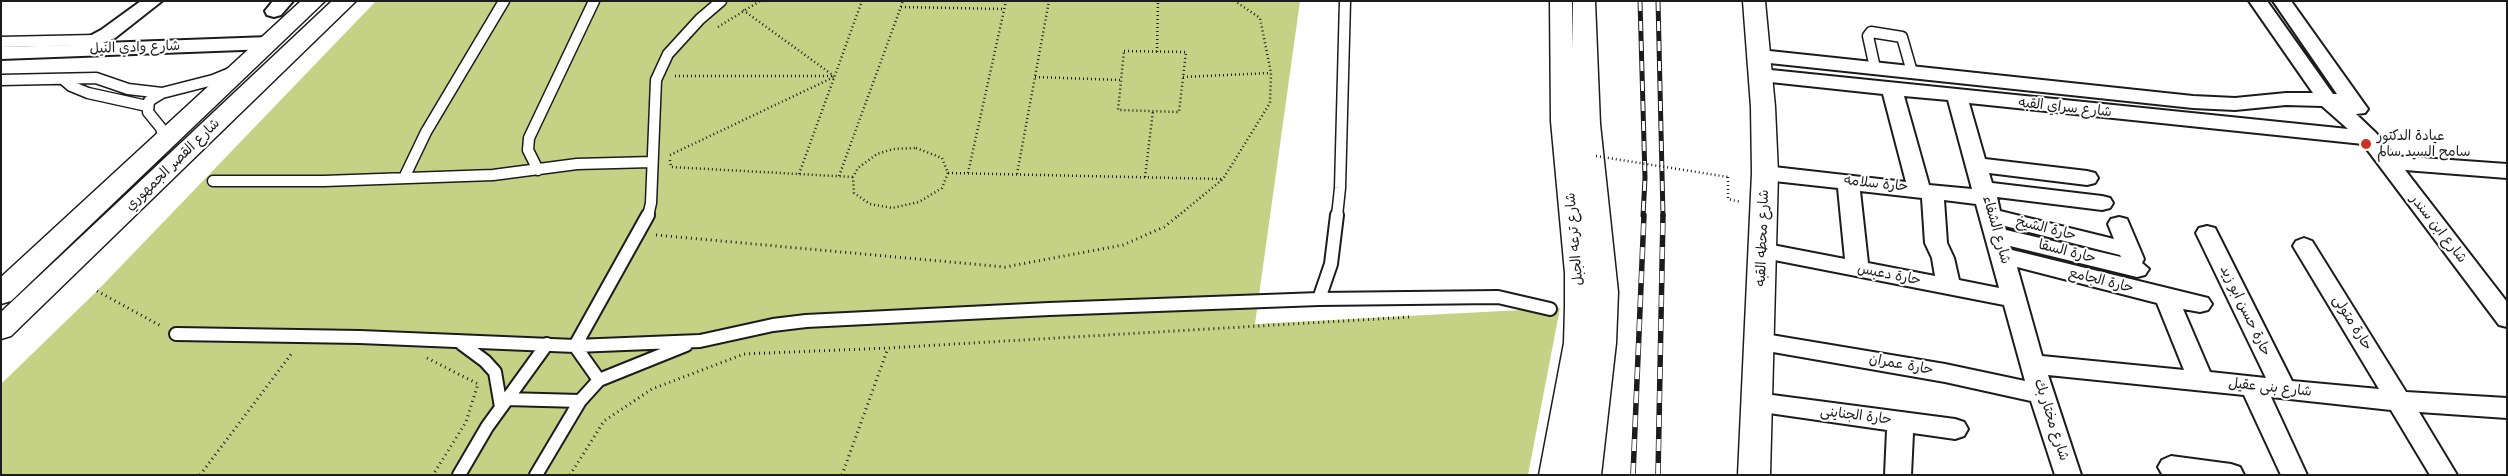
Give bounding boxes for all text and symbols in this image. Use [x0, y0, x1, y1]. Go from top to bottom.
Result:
street label: شارع وادي النيل [89, 38, 181, 58]
street label: شارع سراي القبه [2018, 95, 2112, 121]
street label: شارع القصر الجمهوري [122, 116, 224, 214]
place label: عيادة الدكتور سامح السيد سالم [2377, 128, 2471, 160]
marker: عيادة الدكتور سامح السيد سالم [2359, 137, 2373, 151]
street label: حارة سلامه [1843, 172, 1909, 196]
street label: شارع محطه القبه [1753, 189, 1773, 287]
street label: شارع ابن سندر [2406, 191, 2470, 267]
street label: شارع ترعه الجبل [1563, 192, 1587, 286]
street label: شارع الشفاء [1978, 194, 2014, 266]
street label: حارة الشيخ [2014, 213, 2078, 245]
street label: حارة السقا [2037, 237, 2097, 267]
street label: حارة دعبس [1856, 261, 1922, 289]
street label: حارة حسن ابو زيد [2216, 263, 2274, 359]
street label: حارة الجامع [2067, 265, 2135, 297]
street label: حارة متولى [2329, 292, 2375, 354]
street label: حارة عمران [1868, 351, 1934, 379]
street label: شارع بنى عقيل [2227, 375, 2313, 401]
street label: شارع مختار بك [2030, 377, 2072, 463]
street label: حارة الجناينى [1819, 403, 1893, 429]

